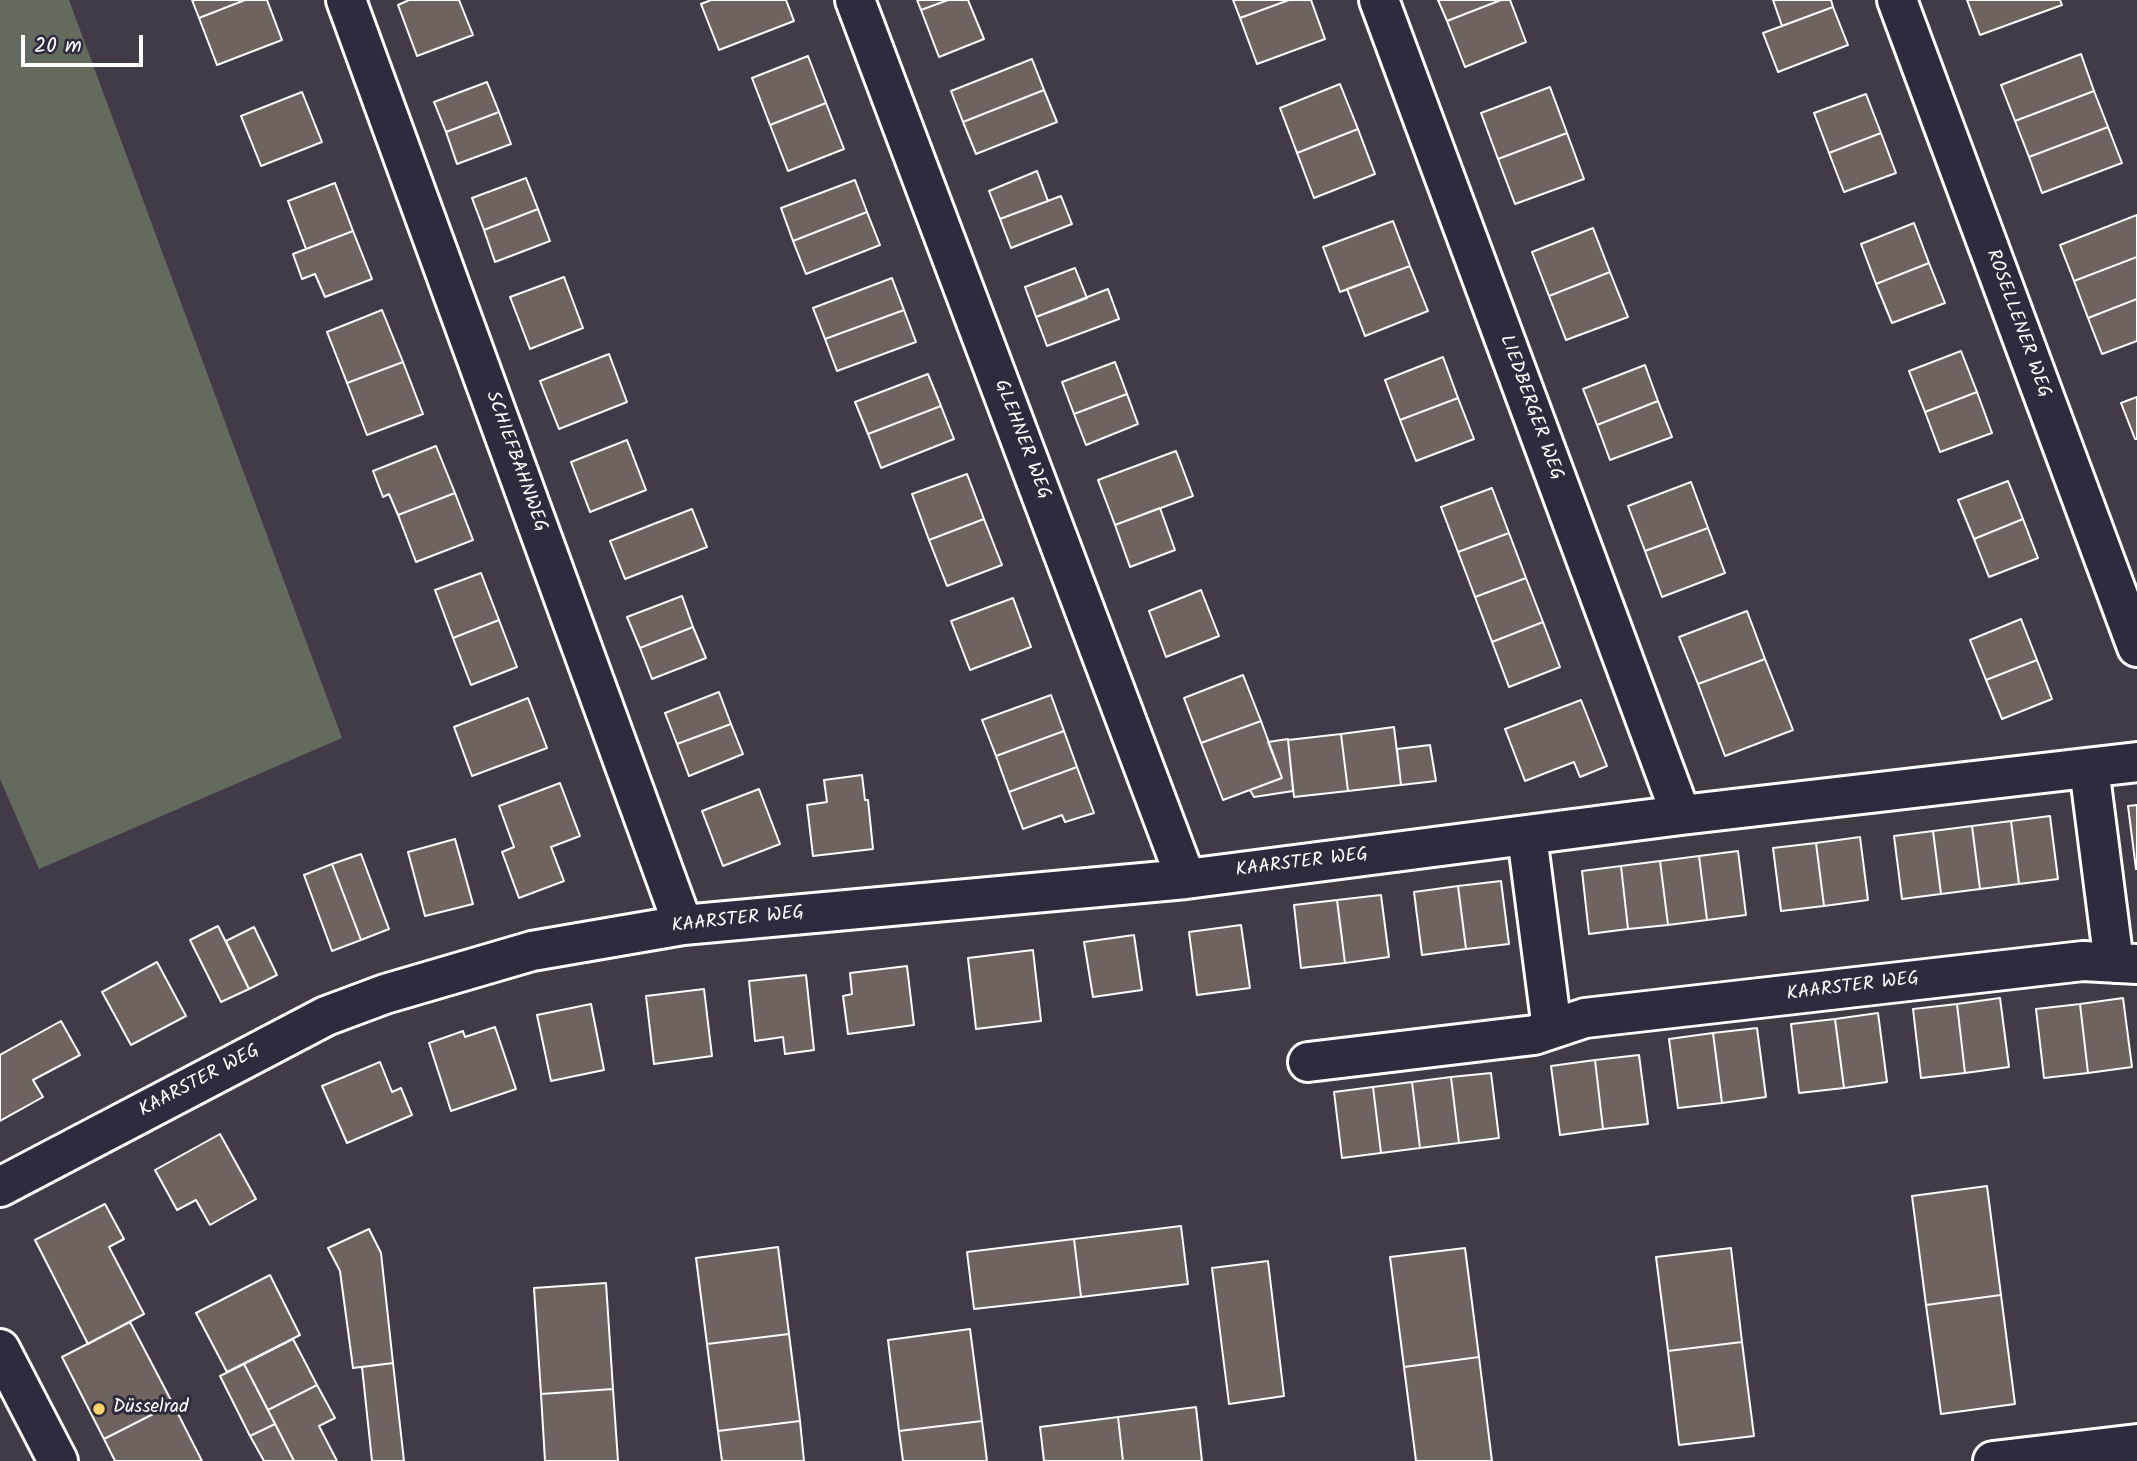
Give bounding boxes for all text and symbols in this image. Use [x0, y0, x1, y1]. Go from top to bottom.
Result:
scale bar [24, 21, 147, 65]
text: 20 m [34, 30, 82, 63]
street label: ROSELLENER WEG [1980, 247, 2054, 401]
street label: LIEDBERGER WEG [1493, 332, 1567, 484]
street label: GLEHNER WEG [988, 377, 1054, 503]
street label: SCHIEFBAHNWEG [479, 389, 551, 535]
street label: KAARSTER WEG [1235, 845, 1369, 883]
street label: KAARSTER WEG [671, 903, 805, 939]
street label: KAARSTER WEG [1786, 969, 1920, 1007]
street label: KAARSTER WEG [136, 1041, 264, 1123]
place label: Düsselrad [113, 1398, 188, 1420]
marker: Düsselrad [91, 1401, 107, 1417]

